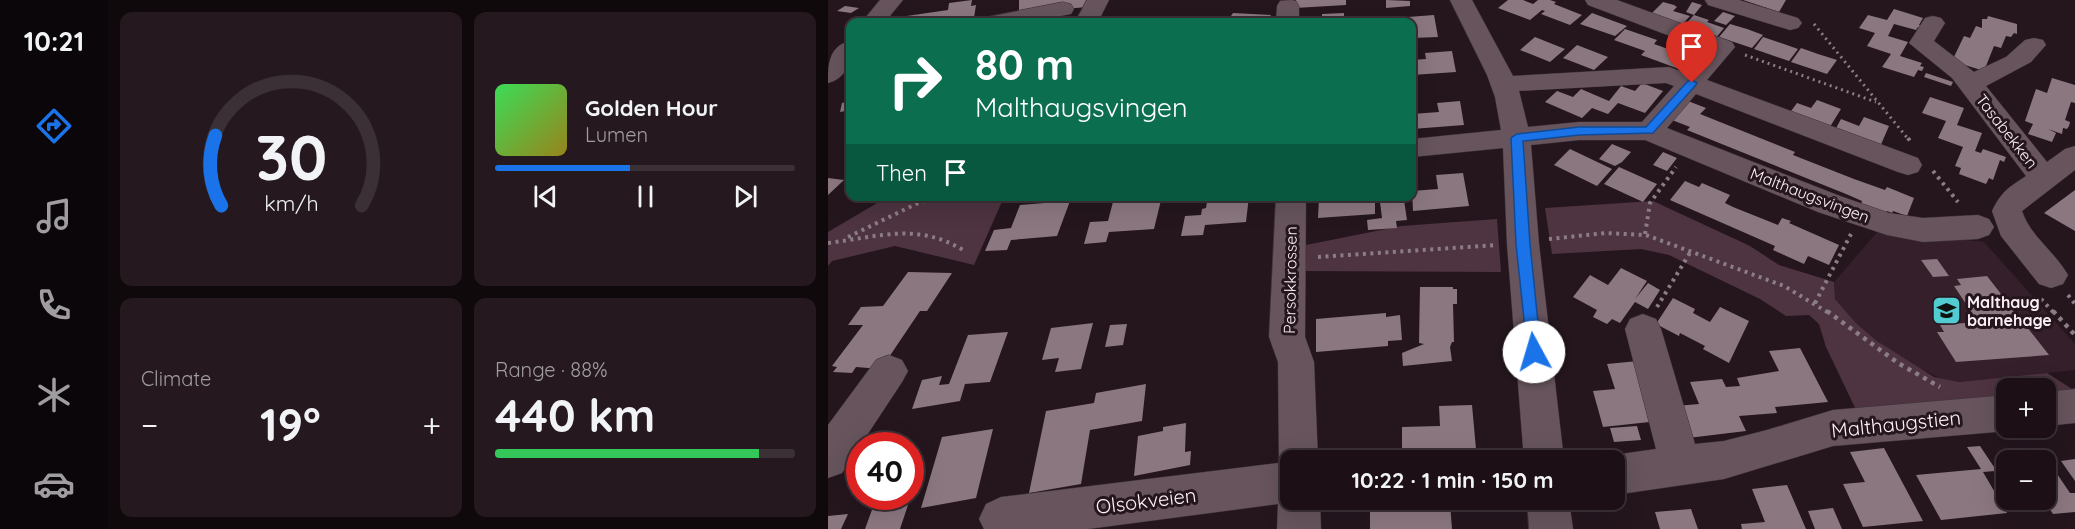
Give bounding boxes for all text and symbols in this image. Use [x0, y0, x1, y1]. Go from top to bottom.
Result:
pin [1666, 21, 1717, 83]
text: 10:21 [24, 24, 84, 58]
icon: arrive [1675, 30, 1708, 63]
text: 80 m [975, 38, 1074, 91]
icon: right [876, 42, 954, 120]
text: Malthaugsvingen [975, 90, 1188, 124]
street label: Tasabekken [1972, 90, 2042, 172]
text: Golden Hour [585, 94, 718, 122]
icon: directions [33, 105, 75, 147]
text: 30 [255, 118, 327, 196]
text: Lumen [585, 122, 648, 147]
icon: arrive [939, 156, 972, 189]
text: Then [876, 159, 927, 187]
street label: Malthaugsvingen [1748, 163, 1872, 227]
icon: previous [529, 180, 562, 213]
icon: pause [629, 180, 662, 213]
icon: next [729, 180, 762, 213]
text: km/h [264, 190, 318, 216]
icon: music [33, 195, 75, 237]
street label: Persokkrossen [1279, 226, 1301, 334]
icon: phone [33, 284, 75, 326]
place label: Malthaug barnehage [1967, 292, 2052, 330]
school or university icon: Malthaug barnehage [1930, 295, 1962, 327]
position arrow [1502, 320, 1566, 384]
text: Range · 88% [495, 357, 607, 382]
text: Climate [141, 366, 211, 391]
icon: climate [33, 374, 75, 416]
map controls [1996, 378, 2056, 510]
button: + [1996, 378, 2056, 438]
text: 440 km [495, 387, 655, 443]
text: 19° [260, 396, 321, 452]
text: − [141, 404, 158, 445]
text: + [422, 404, 441, 445]
street label: Malthaugstien [1830, 404, 1962, 443]
speed limit sign: 40 [846, 432, 924, 510]
button: − [1996, 450, 2056, 510]
icon: car [33, 463, 75, 505]
text: 10:22 · 1 min · 150 m [1351, 466, 1554, 494]
street label: Olsokveien [1094, 482, 1198, 519]

